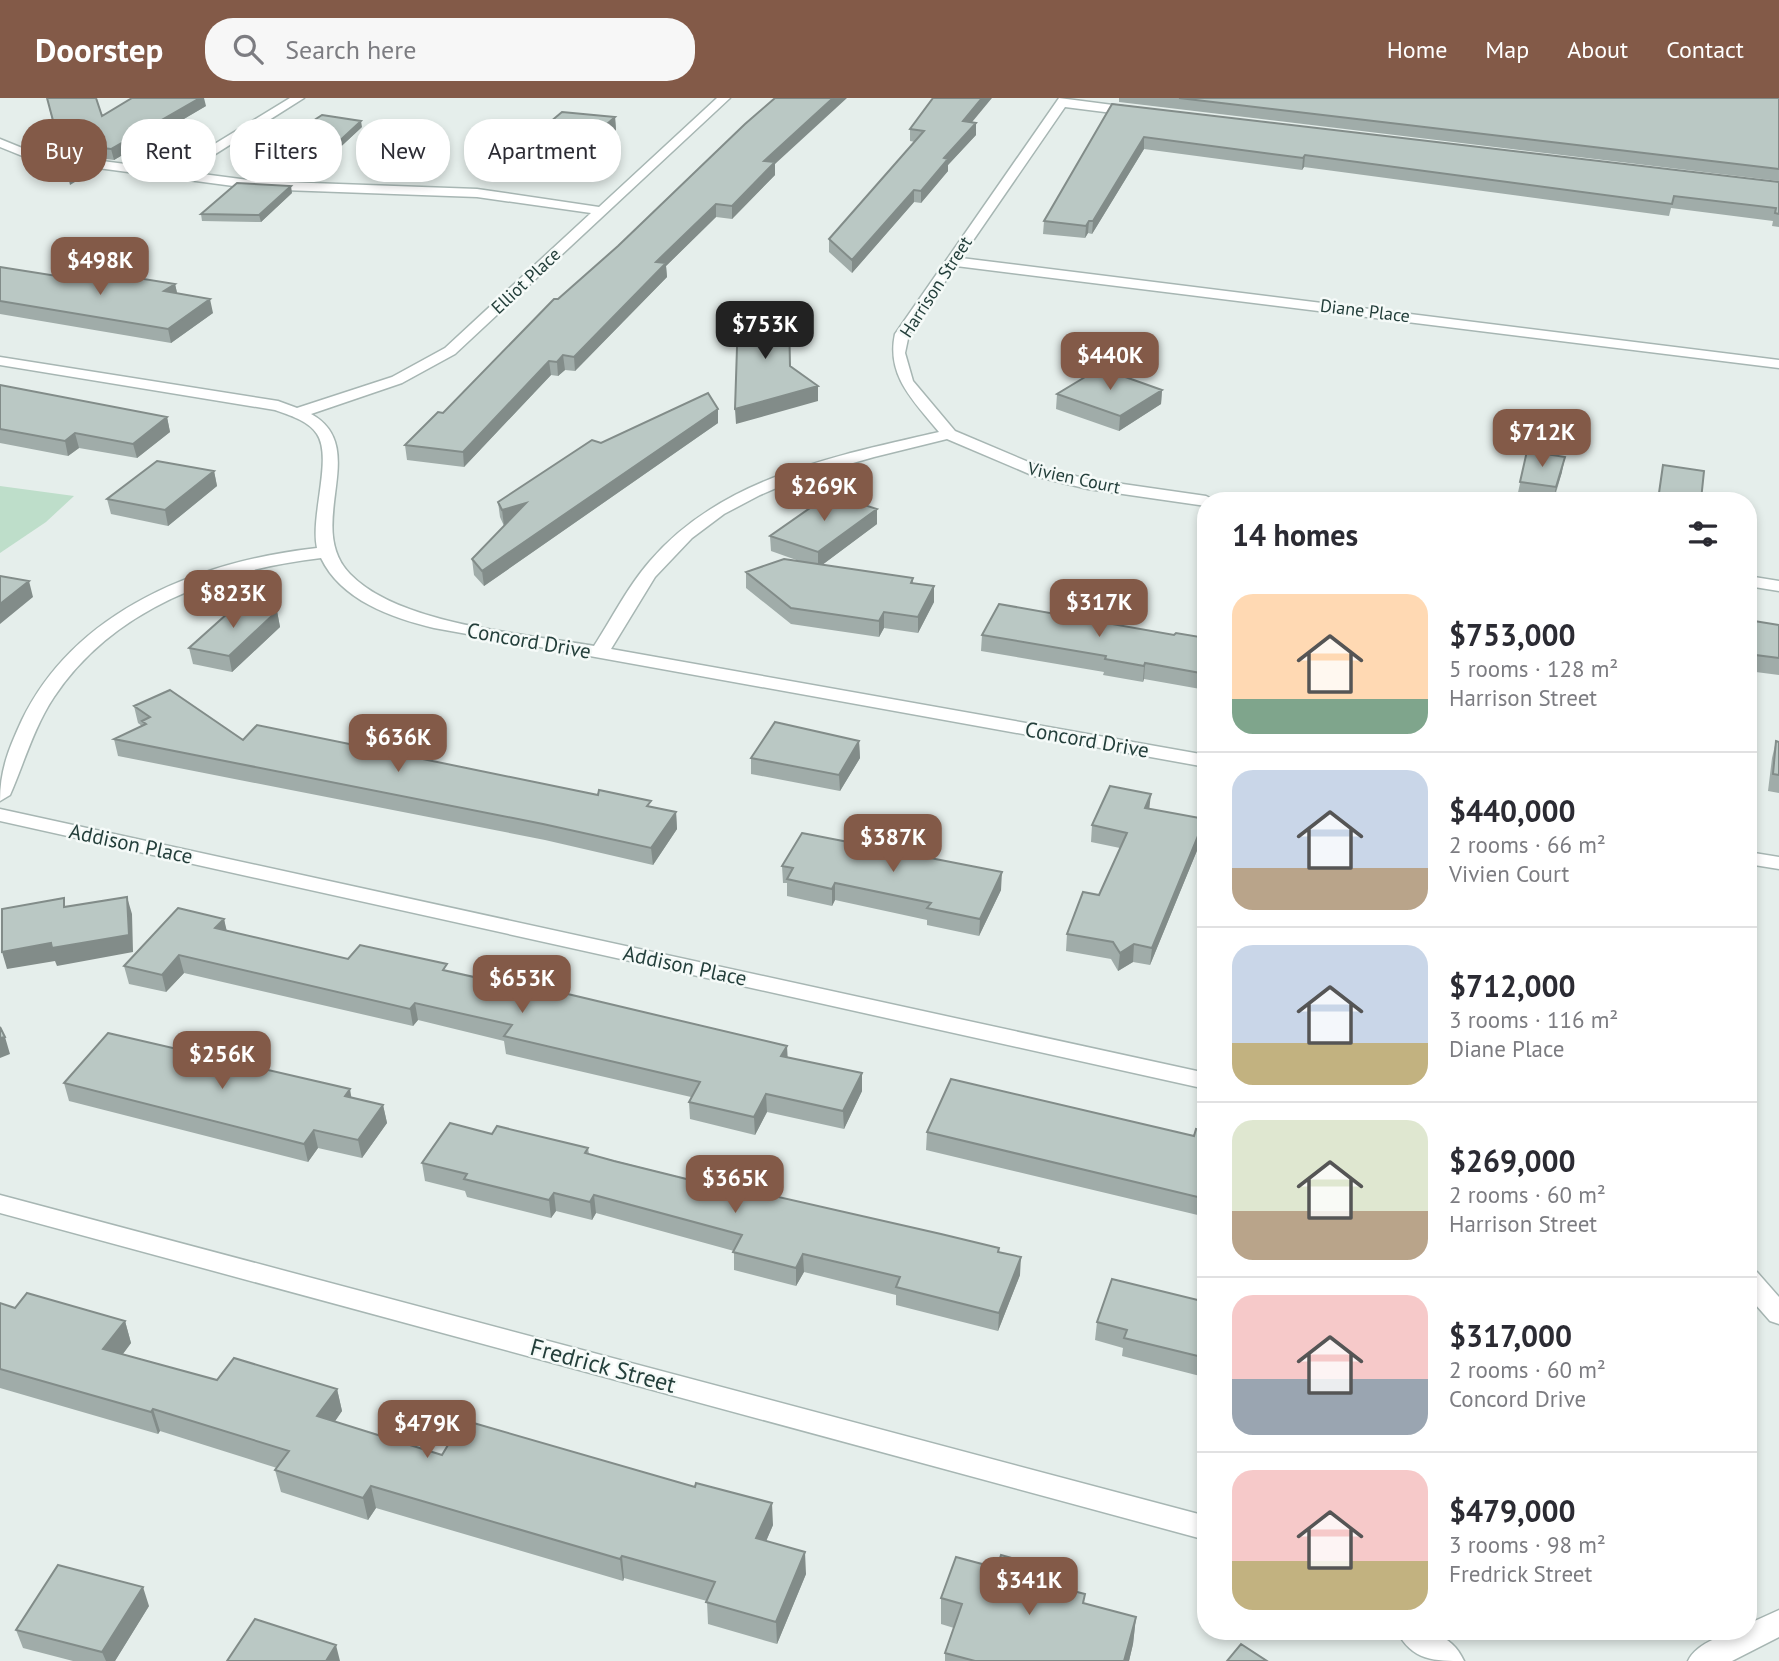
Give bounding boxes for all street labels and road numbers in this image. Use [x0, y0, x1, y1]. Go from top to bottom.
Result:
street label: Harrison Street [894, 232, 977, 342]
street label: Elliot Place [486, 243, 565, 319]
street label: Diane Place [1319, 294, 1411, 327]
street label: Vivien Court [1025, 456, 1123, 499]
street label: Concord Drive [465, 616, 593, 665]
street label: Concord Drive [1023, 715, 1151, 764]
street label: Addison Place [67, 817, 195, 870]
street label: Addison Place [621, 939, 749, 992]
street label: Fredrick Street [527, 1331, 679, 1400]

